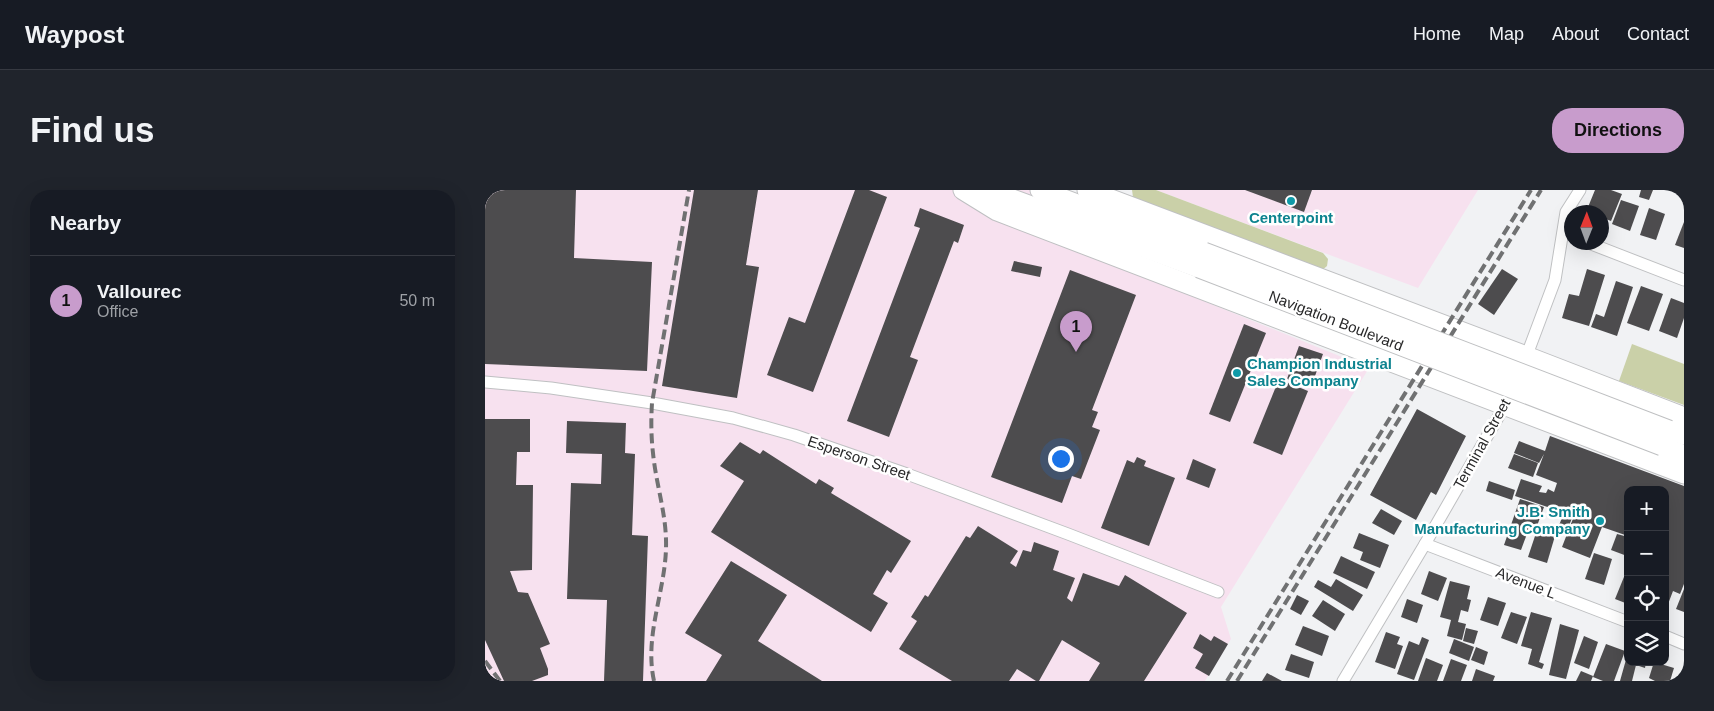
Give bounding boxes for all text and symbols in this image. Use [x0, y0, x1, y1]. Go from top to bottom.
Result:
text: Waypost [25, 21, 124, 48]
text: Home [1413, 24, 1461, 44]
text: Map [1489, 24, 1524, 44]
text: About [1552, 24, 1599, 44]
text: Contact [1627, 24, 1689, 44]
button: Directions [1552, 108, 1684, 153]
text: Find us [30, 110, 154, 149]
marker: Centerpoint [1285, 195, 1297, 207]
north arrow [1564, 205, 1609, 250]
place label: Centerpoint [1249, 209, 1333, 226]
text: Nearby [50, 211, 121, 234]
text: Vallourec [97, 281, 182, 302]
street label: Navigation Boulevard [1267, 287, 1406, 354]
text: 1 [62, 292, 70, 309]
text: 50 m [399, 292, 435, 309]
text: Office [97, 303, 139, 320]
pin: 1 [1060, 311, 1092, 352]
place label: Champion Industrial Sales Company [1247, 355, 1392, 389]
marker: Champion Industrial Sales Company [1231, 367, 1243, 379]
street label: Terminal Street [1450, 395, 1514, 492]
street label: Esperson Street [806, 432, 914, 483]
your location [1048, 446, 1074, 472]
map controls [1624, 486, 1669, 666]
button: + [1624, 486, 1669, 531]
place label: J.B. Smith Manufacturing Company [1414, 503, 1591, 537]
marker: J.B. Smith Manufacturing Company [1594, 515, 1606, 527]
button: − [1624, 531, 1669, 576]
street label: Avenue L [1494, 563, 1559, 602]
button: locate [1624, 576, 1669, 621]
button: layers [1624, 621, 1669, 666]

